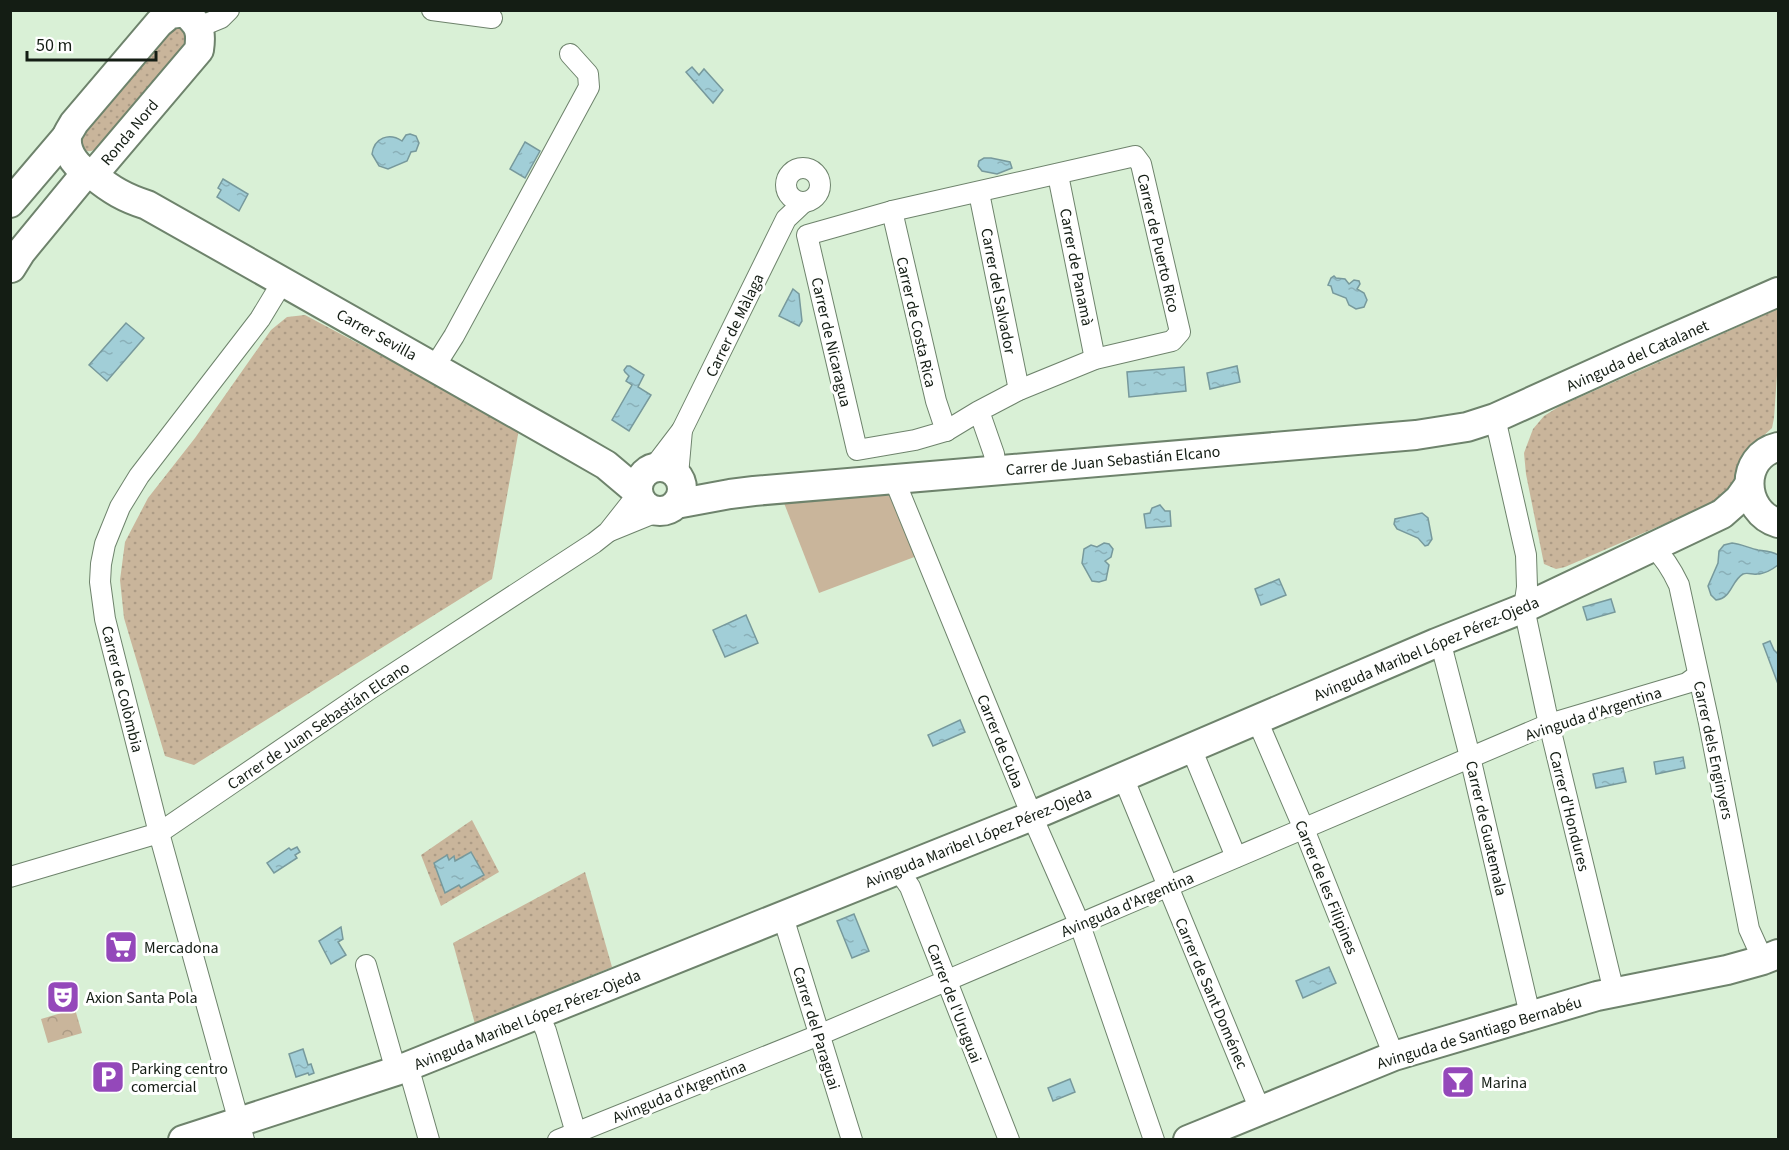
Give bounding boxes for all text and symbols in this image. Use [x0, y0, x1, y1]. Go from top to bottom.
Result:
scale bar [27, 24, 156, 62]
text: 50 m [36, 33, 72, 58]
street label: Ronda Nord [96, 95, 164, 170]
street label: Carrer de Puerto Rico [1131, 172, 1185, 315]
street label: Carrer de Panamà [1054, 206, 1098, 328]
street label: Carrer del Salvador [975, 226, 1021, 357]
street label: Carrer de Costa Rica [890, 255, 942, 390]
street label: Carrer de Màlaga [700, 270, 769, 381]
street label: Carrer de Nicaragua [805, 275, 857, 409]
street label: Carrer Sevilla [332, 304, 421, 366]
street label: Avinguda del Catalanet [1563, 314, 1713, 397]
street label: Carrer de Juan Sebastián Elcano [1005, 441, 1221, 481]
street label: Avinguda Maribel López Pérez-Ojeda [1310, 591, 1542, 706]
street label: Carrer de Colòmbia [96, 624, 148, 755]
street label: Carrer de Juan Sebastián Elcano [223, 657, 414, 795]
street label: Carrer dels Enginyers [1688, 679, 1739, 822]
street label: Avinguda d'Argentina [1522, 681, 1664, 746]
street label: Carrer de Cuba [971, 691, 1029, 791]
street label: Carrer d'Hondures [1543, 749, 1595, 874]
street label: Carrer de Guatemala [1460, 759, 1512, 898]
street label: Avinguda Maribel López Pérez-Ojeda [862, 782, 1095, 894]
street label: Carrer de les Filipines [1289, 817, 1363, 958]
street label: Avinguda d'Argentina [1058, 867, 1197, 943]
street label: Carrer de Sant Doménec [1169, 914, 1253, 1072]
supermarket icon: Mercadona [103, 929, 139, 965]
place label: Mercadona [144, 937, 219, 959]
street label: Carrer de l'Uruguai [921, 940, 987, 1066]
street label: Avinguda Maribel López Pérez-Ojeda [411, 964, 644, 1076]
street label: Carrer del Paraguai [787, 964, 845, 1092]
theatre icon: Axion Santa Pola [45, 979, 81, 1015]
place label: Axion Santa Pola [86, 987, 198, 1009]
street label: Avinguda de Santiago Bernabéu [1374, 991, 1585, 1075]
street label: Avinguda d'Argentina [609, 1055, 750, 1129]
place label: Parking centro comercial [131, 1058, 228, 1098]
parking icon: Parking centro comercial [90, 1059, 126, 1095]
bar icon: Marina [1440, 1064, 1476, 1100]
place label: Marina [1481, 1072, 1527, 1094]

